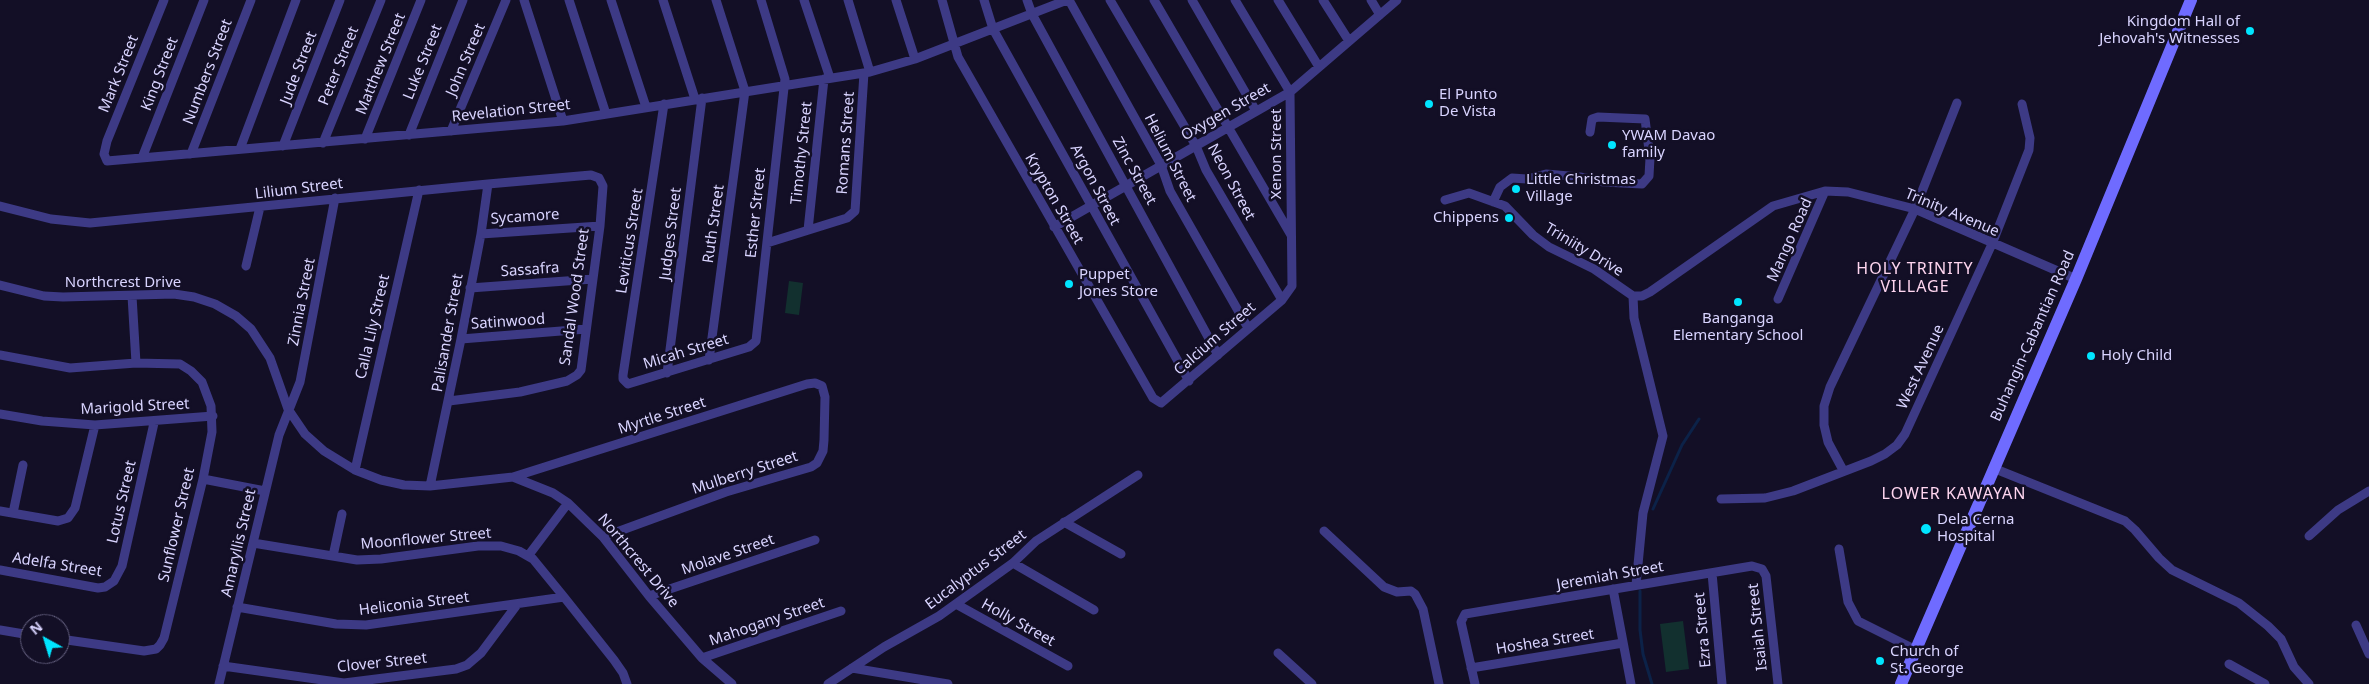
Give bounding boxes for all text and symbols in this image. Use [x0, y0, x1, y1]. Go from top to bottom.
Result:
street label: Matthew Street [352, 11, 410, 117]
place label: Kingdom Hall of Jehovah's Witnesses [2099, 13, 2240, 48]
street label: Numbers Street [180, 17, 236, 127]
street label: John Street [443, 21, 489, 99]
street label: Luke Street [400, 22, 446, 102]
street label: Peter Street [315, 24, 363, 108]
marker: Kingdom Hall of Jehovah's Witnesses [2244, 25, 2256, 37]
street label: Jude Street [277, 29, 321, 107]
street label: Mark Street [95, 33, 143, 115]
street label: King Street [138, 35, 182, 113]
street label: Oxygen Street [1178, 79, 1274, 145]
place label: El Punto De Vista [1439, 86, 1497, 121]
street label: Romans Street [833, 91, 859, 195]
street label: Revelation Street [451, 96, 571, 126]
marker: El Punto De Vista [1423, 98, 1435, 110]
street label: Timothy Street [788, 101, 816, 205]
street label: Xenon Street [1268, 109, 1286, 199]
street label: Helium Street [1140, 111, 1200, 205]
place label: YWAM Davao family [1622, 127, 1715, 162]
street label: Zinc Street [1108, 134, 1160, 208]
marker: YWAM Davao family [1606, 139, 1618, 151]
street label: Argon Street [1066, 141, 1124, 229]
street label: Neon Street [1203, 141, 1259, 223]
street label: Krypton Street [1021, 150, 1087, 248]
street label: Esther Street [742, 167, 770, 259]
place label: Little Christmas Village [1526, 171, 1636, 206]
street label: Lilium Street [254, 175, 344, 203]
marker: Little Christmas Village [1510, 183, 1522, 195]
street label: Ruth Street [700, 184, 728, 264]
street label: Trinity Avenue [1902, 185, 2002, 241]
street label: Leviticus Street [613, 187, 647, 295]
street label: Judges Street [656, 187, 686, 281]
street label: Mango Road [1764, 195, 1816, 285]
street label: Sycamore [490, 206, 560, 228]
place label: Chippens [1433, 209, 1499, 227]
marker: Chippens [1503, 212, 1515, 224]
street label: Triniity Drive [1541, 219, 1627, 281]
street label: Sandal Wood Street [556, 227, 594, 367]
street label: Buhangin-Cabantian Road [1987, 248, 2079, 424]
street label: Zinnia Street [285, 257, 319, 347]
street label: Sassafra [500, 259, 560, 281]
district label: HOLY TRINITY VILLAGE [1855, 259, 1975, 297]
place label: Puppet Jones Store [1079, 266, 1158, 301]
street label: Palisander Street [429, 272, 467, 394]
street label: Calla Lily Street [352, 273, 394, 381]
street label: Northcrest Drive [65, 274, 181, 292]
marker: Puppet Jones Store [1063, 278, 1075, 290]
marker: Banganga Elementary School [1732, 296, 1744, 308]
street label: Calcium Street [1171, 299, 1259, 379]
street label: Satinwood [470, 310, 546, 334]
place label: Banganga Elementary School [1673, 310, 1803, 345]
street label: West Avenue [1894, 322, 1948, 412]
street label: Micah Street [641, 331, 731, 373]
place label: Holy Child [2101, 347, 2172, 365]
marker: Holy Child [2085, 350, 2097, 362]
street label: Myrtle Street [616, 393, 708, 439]
street label: Marigold Street [80, 395, 190, 419]
street label: Mulberry Street [690, 447, 800, 499]
street label: Lotus Street [104, 459, 140, 545]
street label: Sunflower Street [155, 466, 199, 584]
district label: LOWER KAWAYAN [1880, 484, 2028, 504]
street label: Amaryllis Street [218, 487, 260, 599]
street label: Northcrest Drive [594, 511, 682, 611]
place label: Dela Cerna Hospital [1937, 511, 2014, 546]
marker: Dela Cerna Hospital [1919, 522, 1933, 536]
street label: Moonflower Street [360, 524, 492, 554]
street label: Eucalyptus Street [922, 526, 1030, 614]
street label: Molave Street [679, 531, 777, 579]
street label: Adelfa Street [11, 549, 103, 581]
street label: Jeremiah Street [1555, 558, 1665, 594]
street label: Isaiah Street [1744, 582, 1772, 672]
street label: Heliconia Street [358, 588, 470, 620]
street label: Ezra Street [1691, 592, 1715, 668]
street label: Mahogany Street [707, 594, 827, 650]
street label: Holly Street [978, 595, 1058, 651]
north arrow [20, 614, 70, 664]
text: N [25, 617, 46, 639]
street label: Hoshea Street [1495, 625, 1595, 659]
place label: Church of St. George [1890, 643, 1964, 678]
street label: Clover Street [336, 649, 428, 677]
marker: Church of St. George [1874, 655, 1886, 667]

